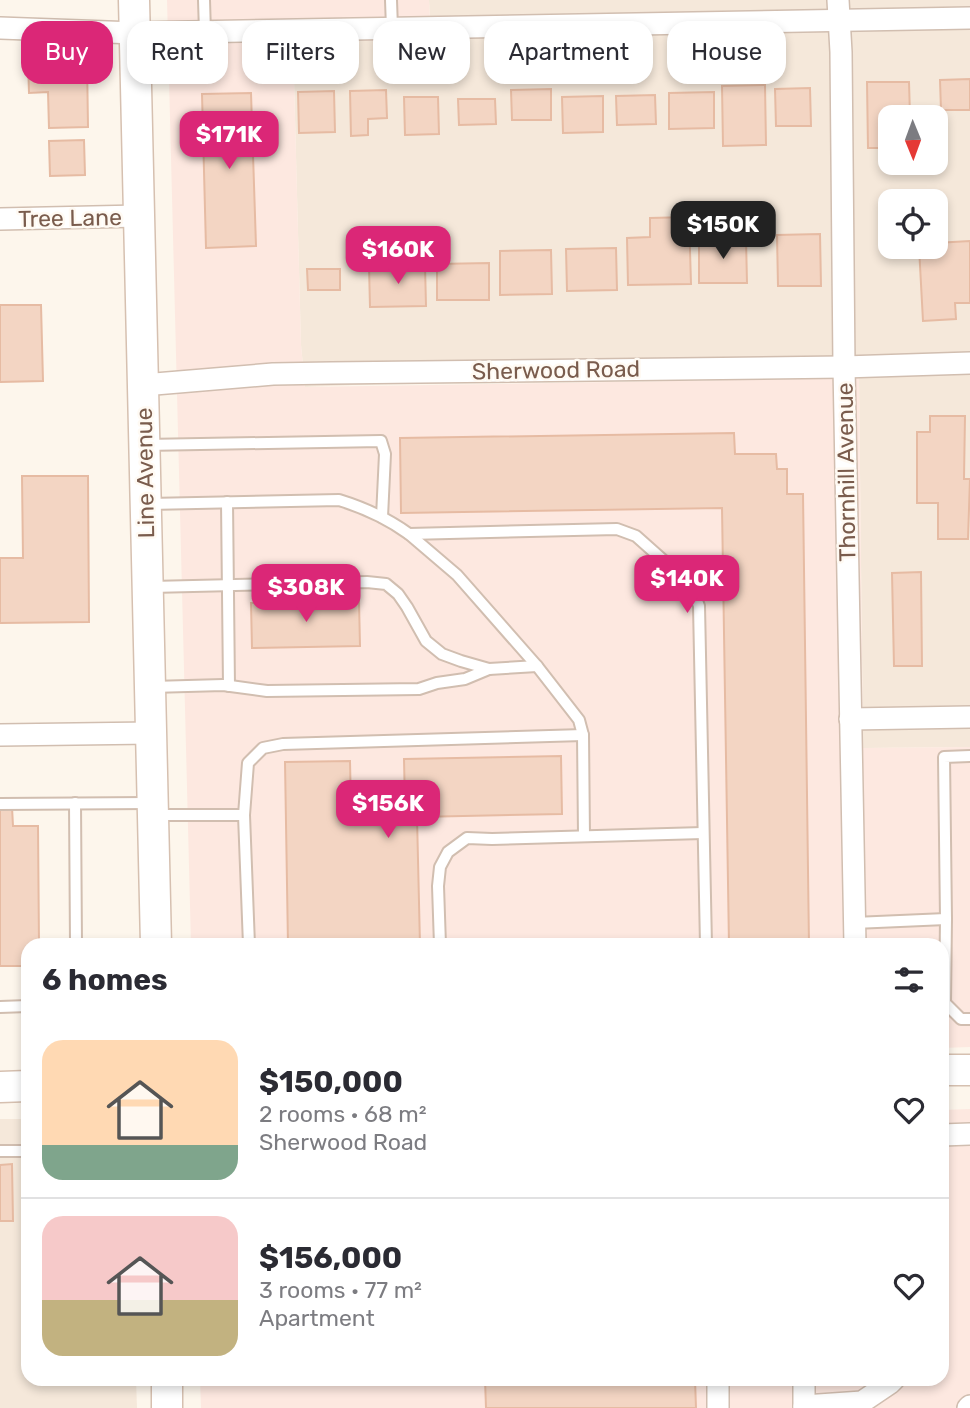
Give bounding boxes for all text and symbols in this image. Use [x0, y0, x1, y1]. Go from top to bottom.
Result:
chip: Buy [21, 21, 113, 84]
chip: Rent [127, 21, 228, 84]
chip: Filters [242, 21, 359, 84]
chip: New [373, 21, 470, 84]
chip: Apartment [484, 21, 653, 84]
chip: House [667, 21, 786, 84]
north arrow [878, 105, 948, 175]
map controls [878, 105, 948, 259]
pin: $171K [180, 111, 278, 171]
text: $171K [196, 120, 262, 148]
button: locate [878, 189, 948, 259]
pin: $150K [674, 202, 772, 261]
street label: Tree Lane [18, 203, 122, 233]
text: $150K [687, 210, 759, 238]
pin: $160K [349, 226, 447, 286]
text: $160K [362, 235, 434, 263]
street label: Sherwood Road [472, 355, 640, 385]
street label: Thornhill Avenue [830, 382, 862, 562]
street label: Line Avenue [130, 407, 160, 539]
pin: $140K [638, 556, 736, 615]
pin: $308K [257, 564, 355, 624]
text: $140K [650, 564, 724, 592]
text: $308K [268, 573, 344, 601]
pin: $156K [339, 780, 437, 840]
text: $156K [352, 789, 424, 817]
icon: filters [890, 961, 928, 999]
text: 6 homes [42, 962, 168, 998]
text: $150,000 [259, 1064, 403, 1100]
icon: home [98, 1068, 182, 1152]
icon: heart [890, 1091, 928, 1129]
text: 2 rooms · 68 m² [259, 1100, 427, 1128]
text: Sherwood Road [259, 1128, 427, 1156]
text: $156,000 [259, 1240, 402, 1276]
icon: home [98, 1244, 182, 1328]
icon: heart [890, 1267, 928, 1305]
text: 3 rooms · 77 m² [259, 1276, 422, 1304]
text: Apartment [259, 1304, 375, 1332]

